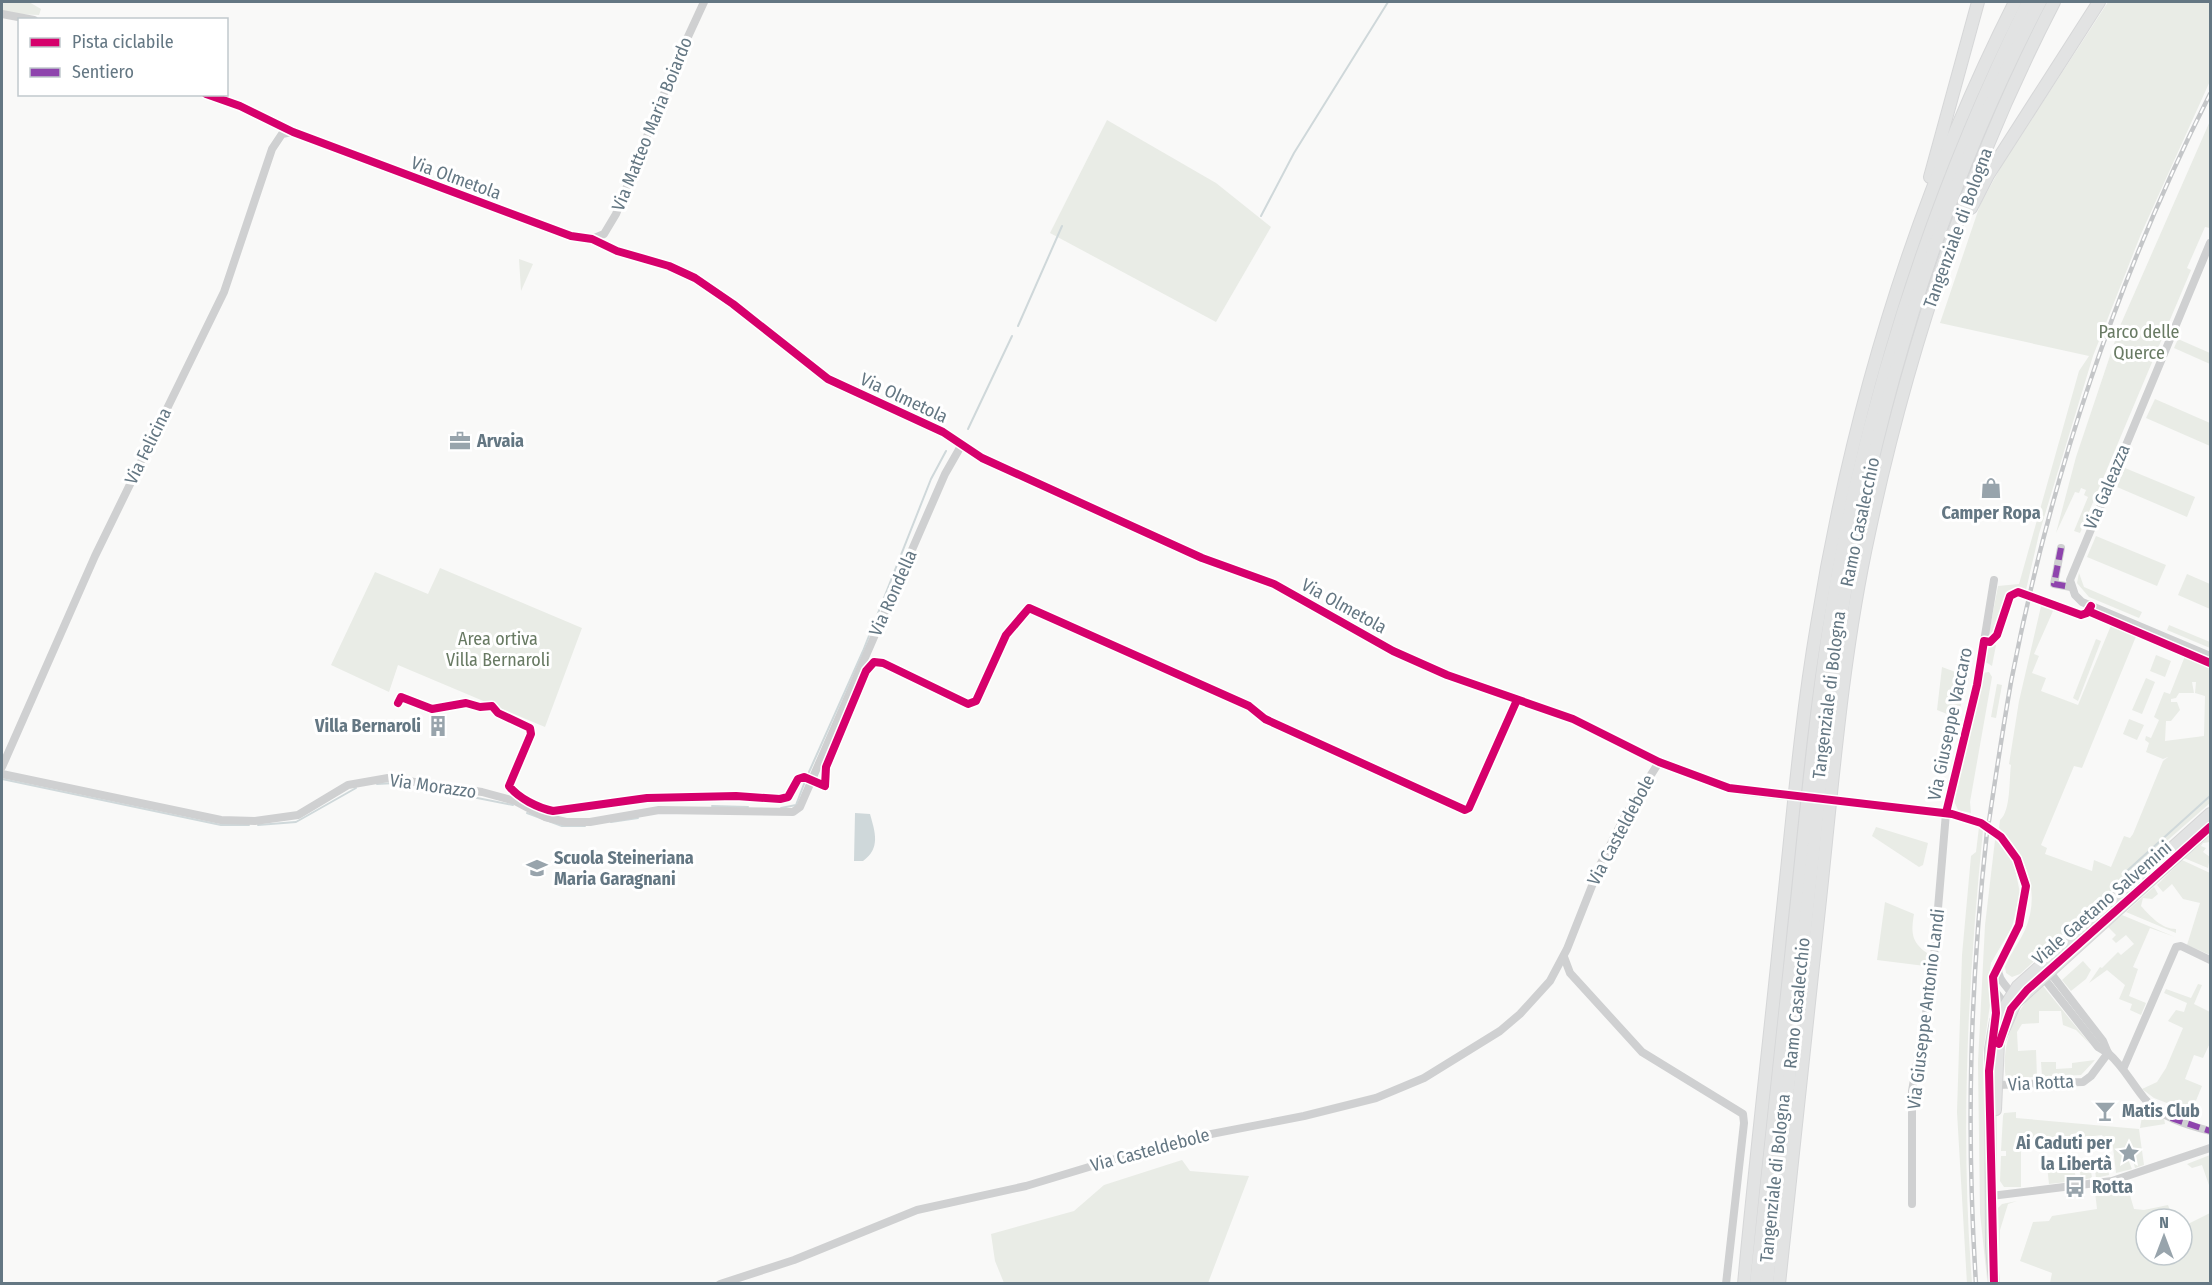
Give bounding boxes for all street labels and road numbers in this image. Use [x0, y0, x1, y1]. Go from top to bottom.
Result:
street label: Via Matteo Maria Boiardo [607, 34, 697, 214]
street label: Tangenziale di Bologna [1919, 145, 1997, 311]
street label: Via Olmetola [408, 152, 504, 204]
street label: Via Olmetola [857, 368, 951, 428]
street label: Via Felicina [120, 404, 176, 488]
street label: Via Galeazza [2079, 441, 2135, 533]
street label: Ramo Casalecchio [1836, 455, 1884, 589]
street label: Via Rondella [864, 546, 922, 640]
street label: Via Olmetola [1298, 574, 1391, 639]
street label: Tangenziale di Bologna [1808, 610, 1850, 780]
street label: Via Giuseppe Vaccaro [1923, 645, 1977, 803]
street label: Via Morazzo [388, 769, 478, 803]
street label: Via Casteldebole [1583, 771, 1659, 889]
street label: Viale Gaetano Salvemini [2028, 837, 2176, 969]
street label: Via Giuseppe Antonio Landi [1903, 907, 1949, 1111]
street label: Ramo Casalecchio [1779, 936, 1815, 1070]
street label: Via Rotta [2007, 1070, 2075, 1096]
street label: Tangenziale di Bologna [1755, 1093, 1795, 1263]
street label: Via Casteldebole [1088, 1124, 1212, 1176]

